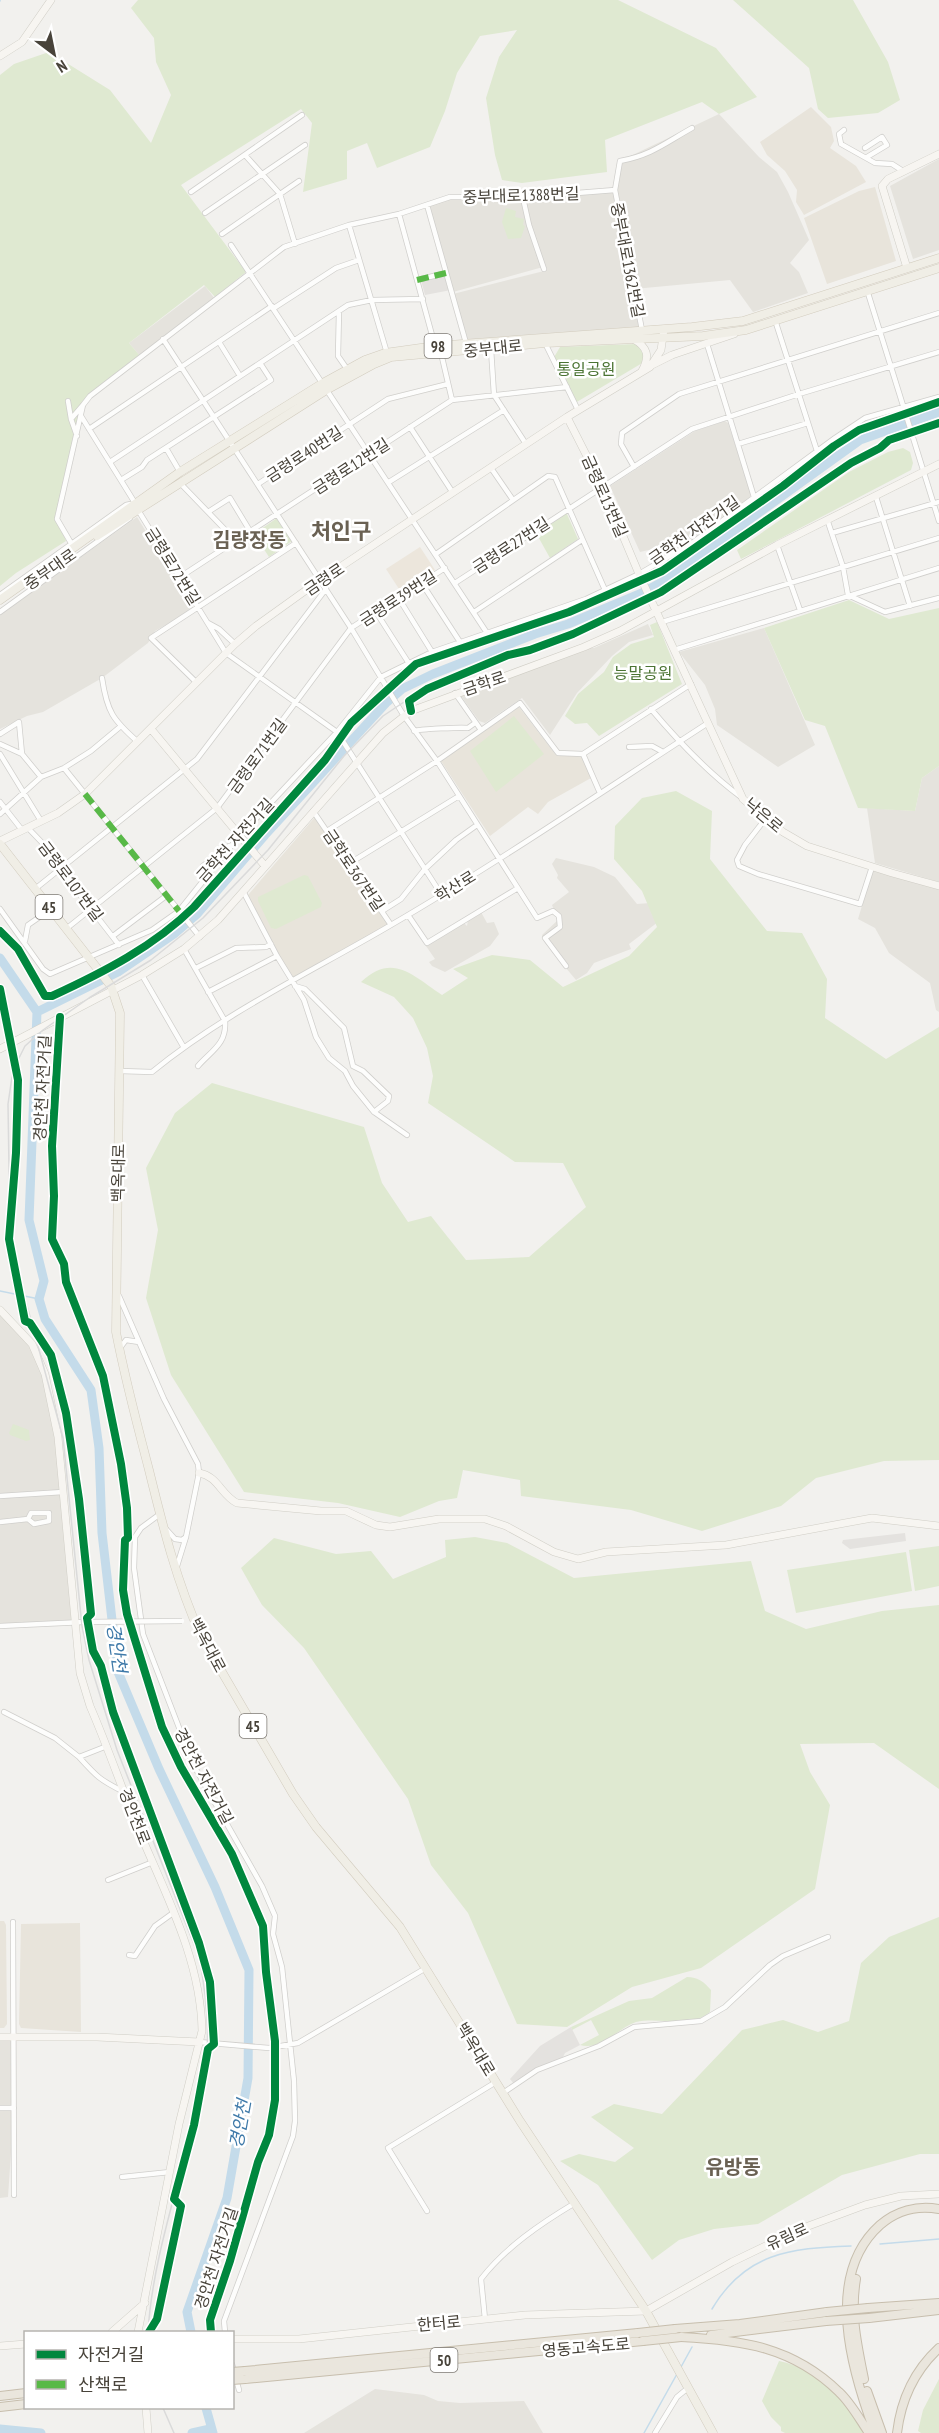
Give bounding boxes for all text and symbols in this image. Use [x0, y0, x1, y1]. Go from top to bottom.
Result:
north arrow [24, 24, 84, 84]
text: N [53, 56, 71, 77]
street label: 중부대로1388번길 [462, 183, 580, 207]
street label: 중부대로1362번길 [607, 201, 649, 319]
road number: 98 [424, 334, 452, 358]
street label: 중부대로 [463, 335, 524, 361]
park label: 통일공원 [557, 359, 615, 379]
street label: 금령로40번길 [262, 422, 346, 486]
street label: 금령로12번길 [309, 434, 393, 498]
street label: 금령로13번길 [578, 452, 632, 540]
street label: 금학천 자전거길 [645, 491, 743, 569]
street label: 금령로27번길 [469, 513, 553, 577]
district label: 처인구 [311, 517, 371, 545]
street label: 금령로72번길 [141, 523, 205, 609]
district label: 김량장동 [212, 527, 286, 553]
street label: 중부대로 [20, 544, 80, 594]
street label: 금령로 [300, 558, 348, 600]
street label: 금령로39번길 [356, 566, 440, 630]
park label: 능말공원 [614, 663, 672, 683]
street label: 금학로 [460, 666, 508, 700]
street label: 금령로71번길 [223, 715, 291, 797]
street label: 낙은로 [741, 793, 788, 837]
street label: 금학천 자전거길 [192, 794, 278, 886]
street label: 금학로367번길 [319, 825, 389, 915]
street label: 금령로107번길 [34, 837, 108, 925]
street label: 학산로 [431, 866, 479, 906]
road number: 45 [36, 895, 62, 919]
street label: 경안천 자전거길 [29, 1034, 55, 1142]
street label: 백옥대로 [107, 1143, 129, 1203]
street label: 백옥대로 [185, 1614, 231, 1676]
water label: 경안천 [102, 1622, 132, 1677]
road number: 45 [240, 1714, 266, 1738]
street label: 경안천 자전거길 [170, 1724, 238, 1828]
street label: 경안천로 [115, 1785, 155, 1847]
street label: 백옥대로 [452, 2019, 500, 2080]
water label: 경안천 [224, 2095, 256, 2150]
district label: 유방동 [705, 2154, 761, 2180]
street label: 경안천 자전거길 [190, 2204, 242, 2312]
street label: 유림로 [763, 2218, 811, 2254]
street label: 한터로 [416, 2311, 462, 2335]
legend [24, 2331, 234, 2409]
street label: 영동고속도로 [541, 2333, 631, 2361]
text: 자전거길 [78, 2343, 144, 2366]
road number: 50 [430, 2348, 458, 2372]
text: 산책로 [78, 2373, 128, 2396]

